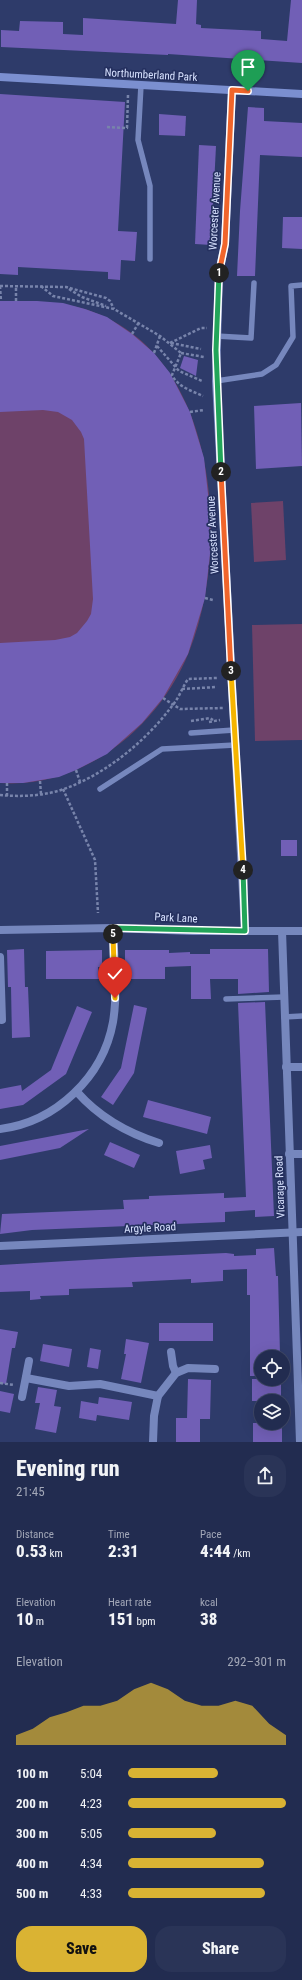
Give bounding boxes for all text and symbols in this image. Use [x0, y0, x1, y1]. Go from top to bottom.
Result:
pin [231, 50, 265, 91]
icon: arrive [237, 56, 259, 78]
street label: Northumberland Park [104, 66, 198, 84]
street label: Worcester Avenue [206, 172, 224, 250]
pin: 1 [209, 263, 229, 283]
text: 1 [216, 266, 222, 279]
pin: 2 [211, 462, 231, 482]
text: 2 [218, 465, 224, 478]
street label: Worcester Avenue [204, 496, 222, 574]
pin: 3 [221, 661, 241, 681]
text: 3 [228, 664, 234, 677]
pin: 4 [233, 860, 253, 880]
text: 4 [240, 863, 246, 876]
street label: Park Lane [154, 910, 198, 926]
pin: 5 [103, 924, 123, 944]
text: 5 [110, 927, 116, 940]
pin [98, 957, 132, 998]
icon: check [104, 963, 126, 985]
street label: Vicarage Road [272, 1155, 288, 1219]
street label: Argyle Road [124, 1220, 176, 1236]
map controls [254, 1350, 290, 1430]
button: locate [254, 1350, 290, 1386]
button: layers [254, 1394, 290, 1430]
button: share [244, 1455, 286, 1497]
text: Evening run [16, 1456, 120, 1481]
text: 21:45 [16, 1484, 45, 1499]
text: Distance [16, 1528, 54, 1541]
text: Time [108, 1528, 130, 1541]
text: Pace [200, 1528, 222, 1541]
text: 0.53 [16, 1541, 47, 1561]
text: 2:31 [108, 1541, 139, 1561]
text: 4:44 [200, 1541, 231, 1561]
text: km [47, 1547, 63, 1560]
text: /km [231, 1547, 251, 1560]
text: Elevation [16, 1596, 56, 1609]
text: Heart rate [108, 1596, 151, 1609]
text: kcal [200, 1596, 218, 1609]
text: 10 [16, 1609, 33, 1629]
text: 151 [108, 1609, 134, 1629]
text: 38 [200, 1609, 217, 1629]
text: m [33, 1615, 44, 1628]
text: bpm [134, 1615, 156, 1628]
text: Elevation [16, 1654, 63, 1669]
text: 292–301 m [227, 1654, 286, 1669]
text: 100 m [16, 1766, 48, 1781]
text: 5:04 [80, 1766, 102, 1781]
text: 200 m [16, 1796, 48, 1811]
text: 4:23 [80, 1796, 102, 1811]
text: 300 m [16, 1826, 48, 1841]
text: 5:05 [80, 1826, 102, 1841]
text: 400 m [16, 1856, 48, 1871]
text: 4:34 [80, 1856, 102, 1871]
text: 500 m [16, 1886, 48, 1901]
text: 4:33 [80, 1886, 102, 1901]
button: Save [16, 1926, 147, 1972]
button: Share [155, 1926, 286, 1972]

